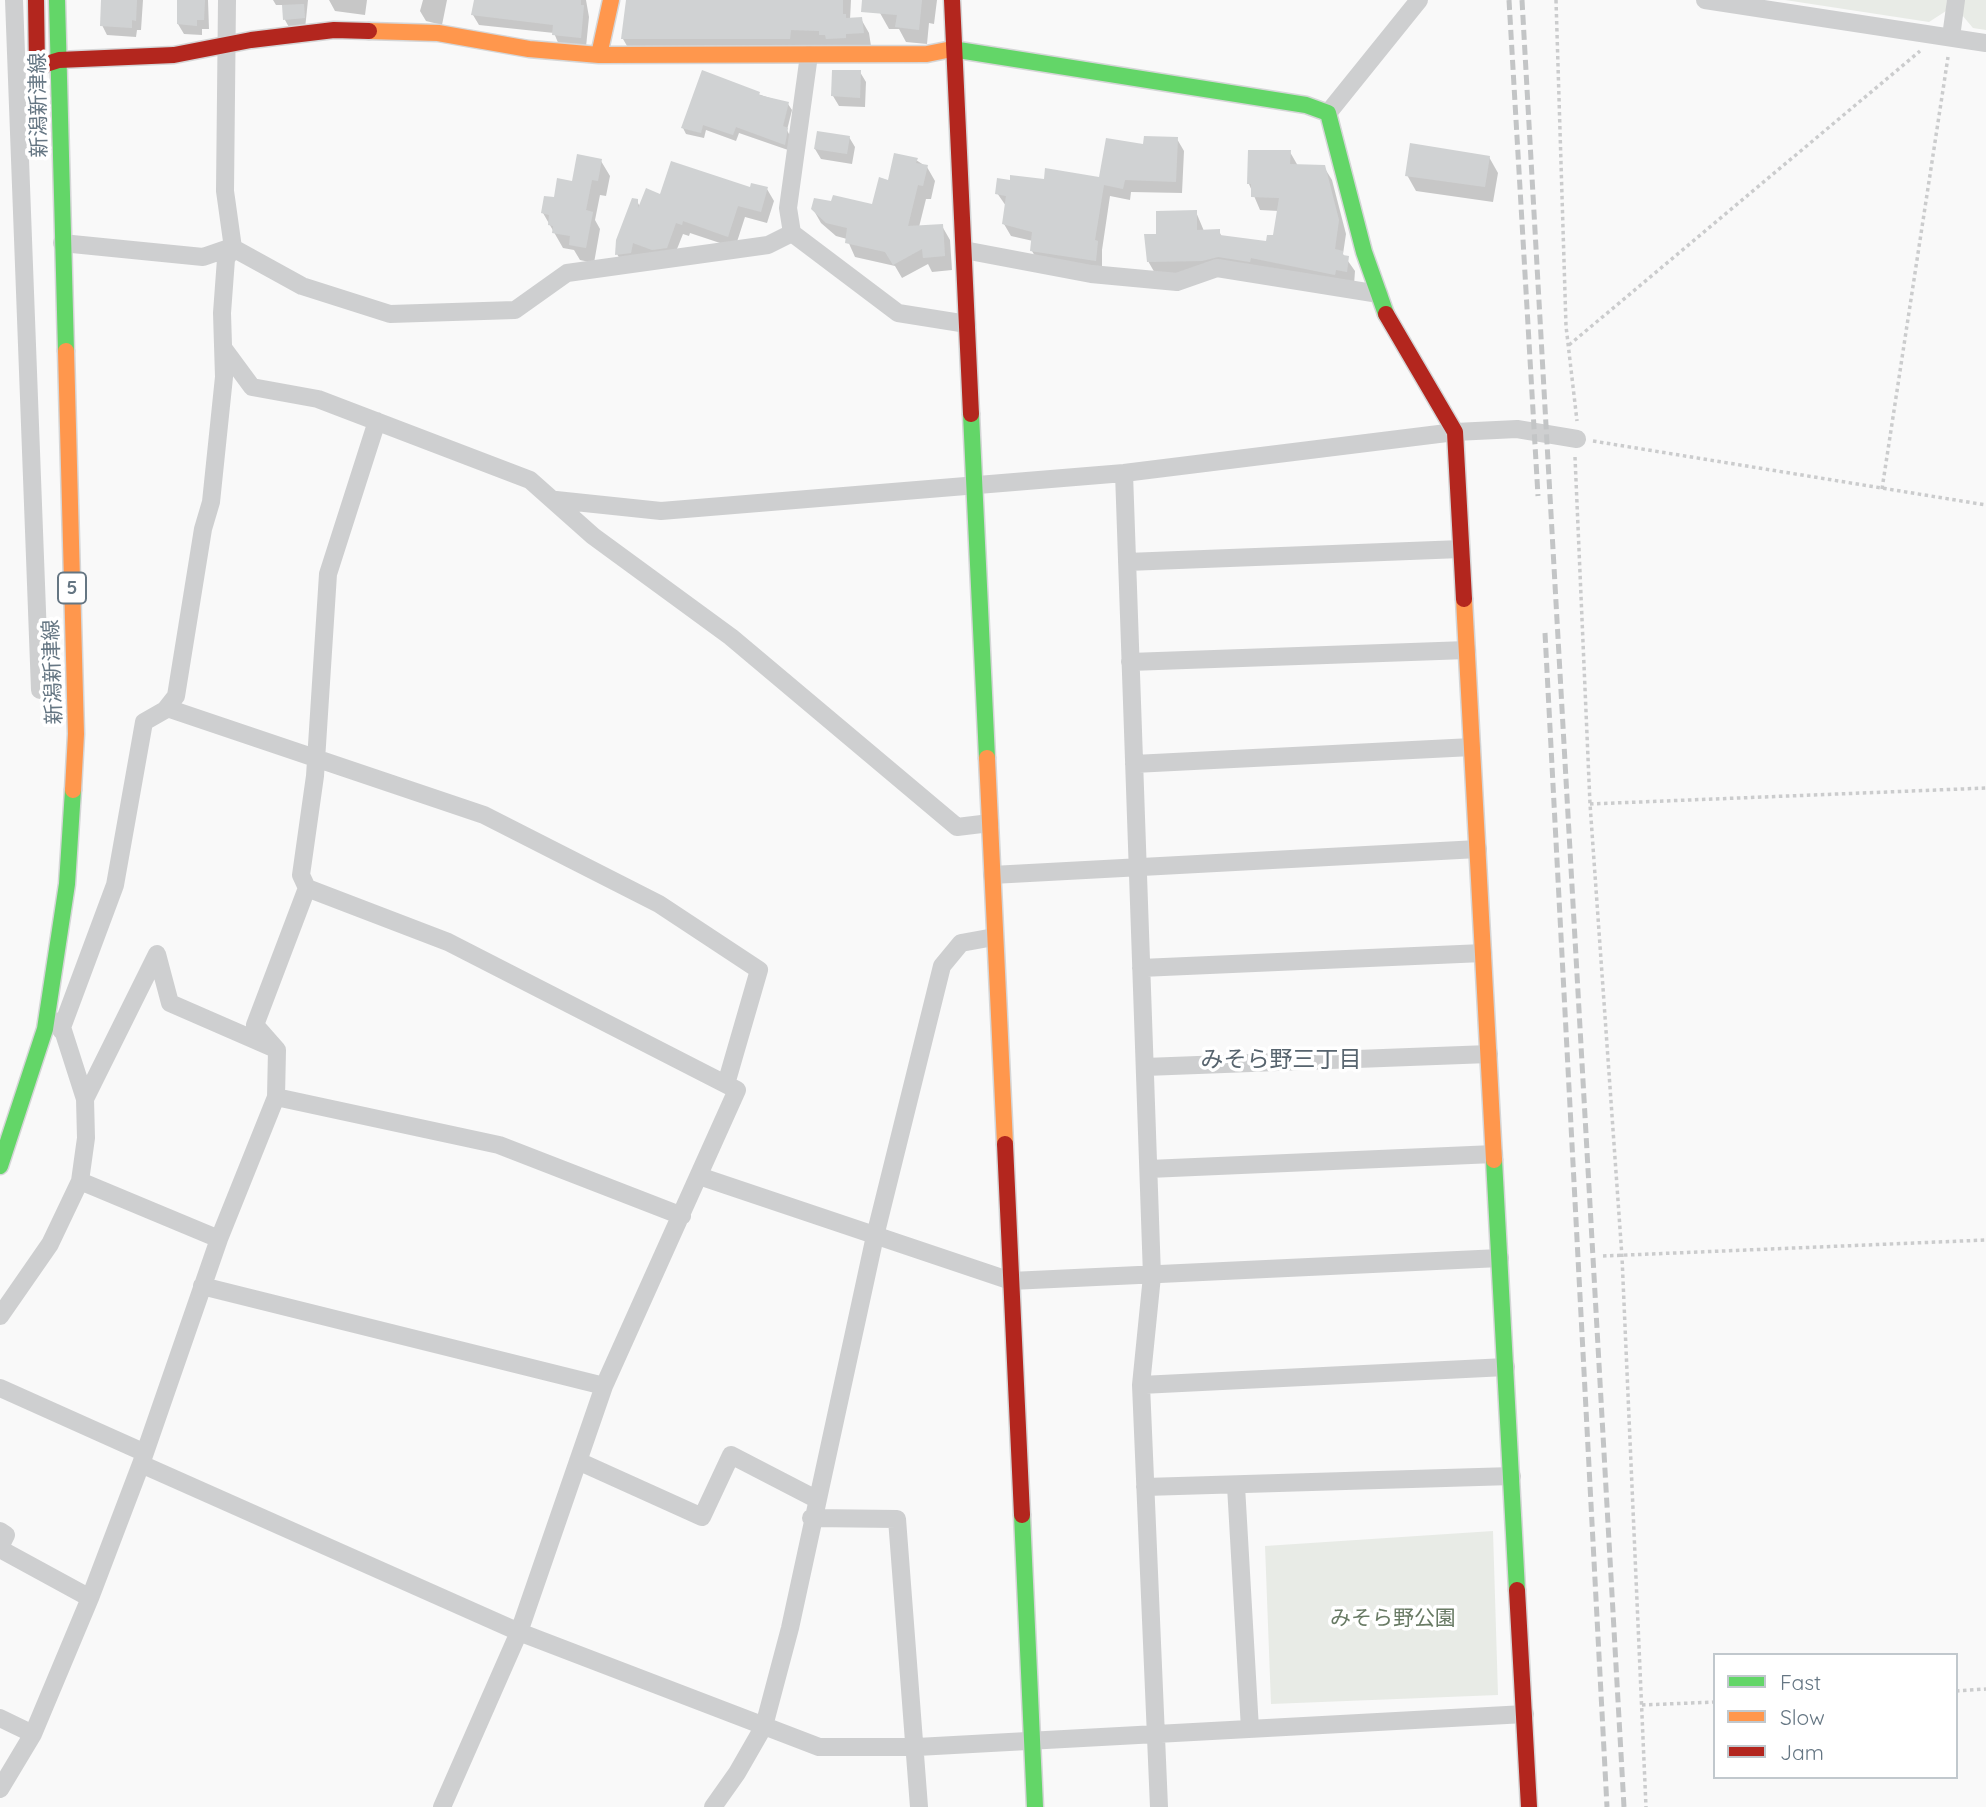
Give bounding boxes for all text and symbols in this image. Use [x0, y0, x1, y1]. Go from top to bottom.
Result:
street label: 新潟新津線 [25, 52, 53, 158]
road number: 5 [58, 572, 86, 604]
street label: 新潟新津線 [39, 619, 67, 725]
district label: みそら野三丁目 [1201, 1046, 1361, 1074]
park label: みそら野公園 [1330, 1606, 1456, 1632]
legend [1713, 1653, 1958, 1779]
text: Fast [1780, 1669, 1821, 1695]
text: Slow [1780, 1704, 1825, 1730]
text: Jam [1780, 1739, 1824, 1765]

